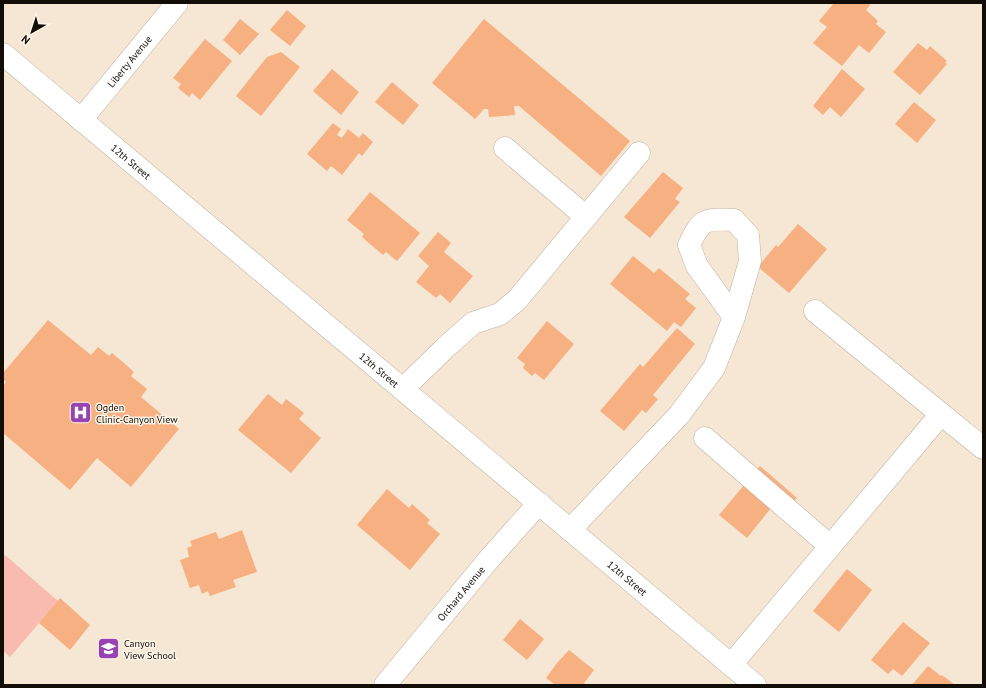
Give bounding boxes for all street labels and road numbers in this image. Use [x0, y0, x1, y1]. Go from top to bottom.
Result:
street label: Liberty Avenue [104, 33, 154, 90]
street label: 12th Street [108, 141, 154, 182]
street label: 12th Street [357, 349, 402, 390]
street label: 12th Street [605, 557, 650, 599]
street label: Orchard Avenue [434, 563, 487, 623]

